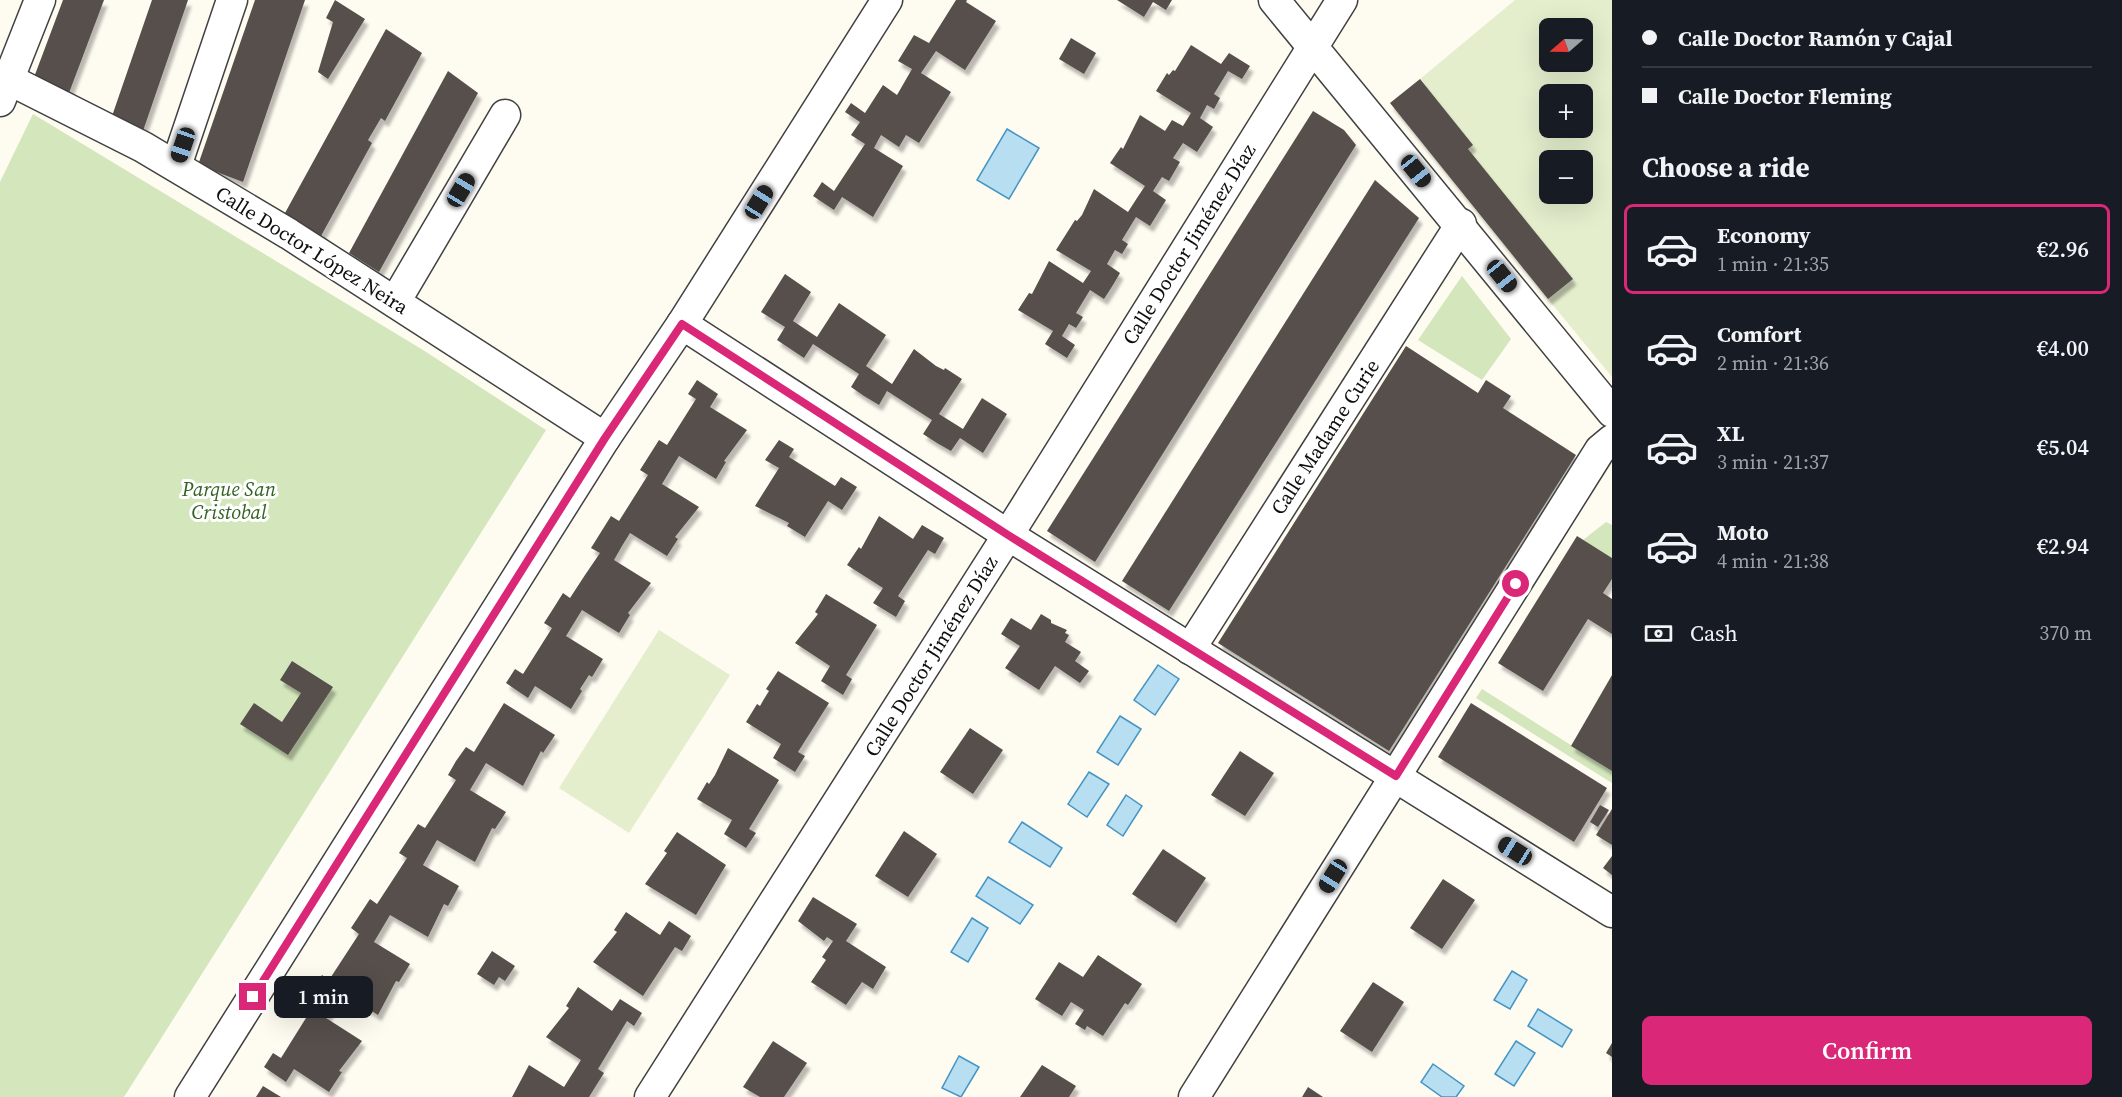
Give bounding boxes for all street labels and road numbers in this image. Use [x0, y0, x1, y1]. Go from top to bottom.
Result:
street label: Calle Doctor Jiménez Díaz [1116, 138, 1262, 350]
street label: Calle Doctor López Neira [210, 179, 414, 321]
street label: Calle Madame Curie [1264, 354, 1386, 520]
street label: Calle Doctor Jiménez Díaz [858, 550, 1004, 762]

